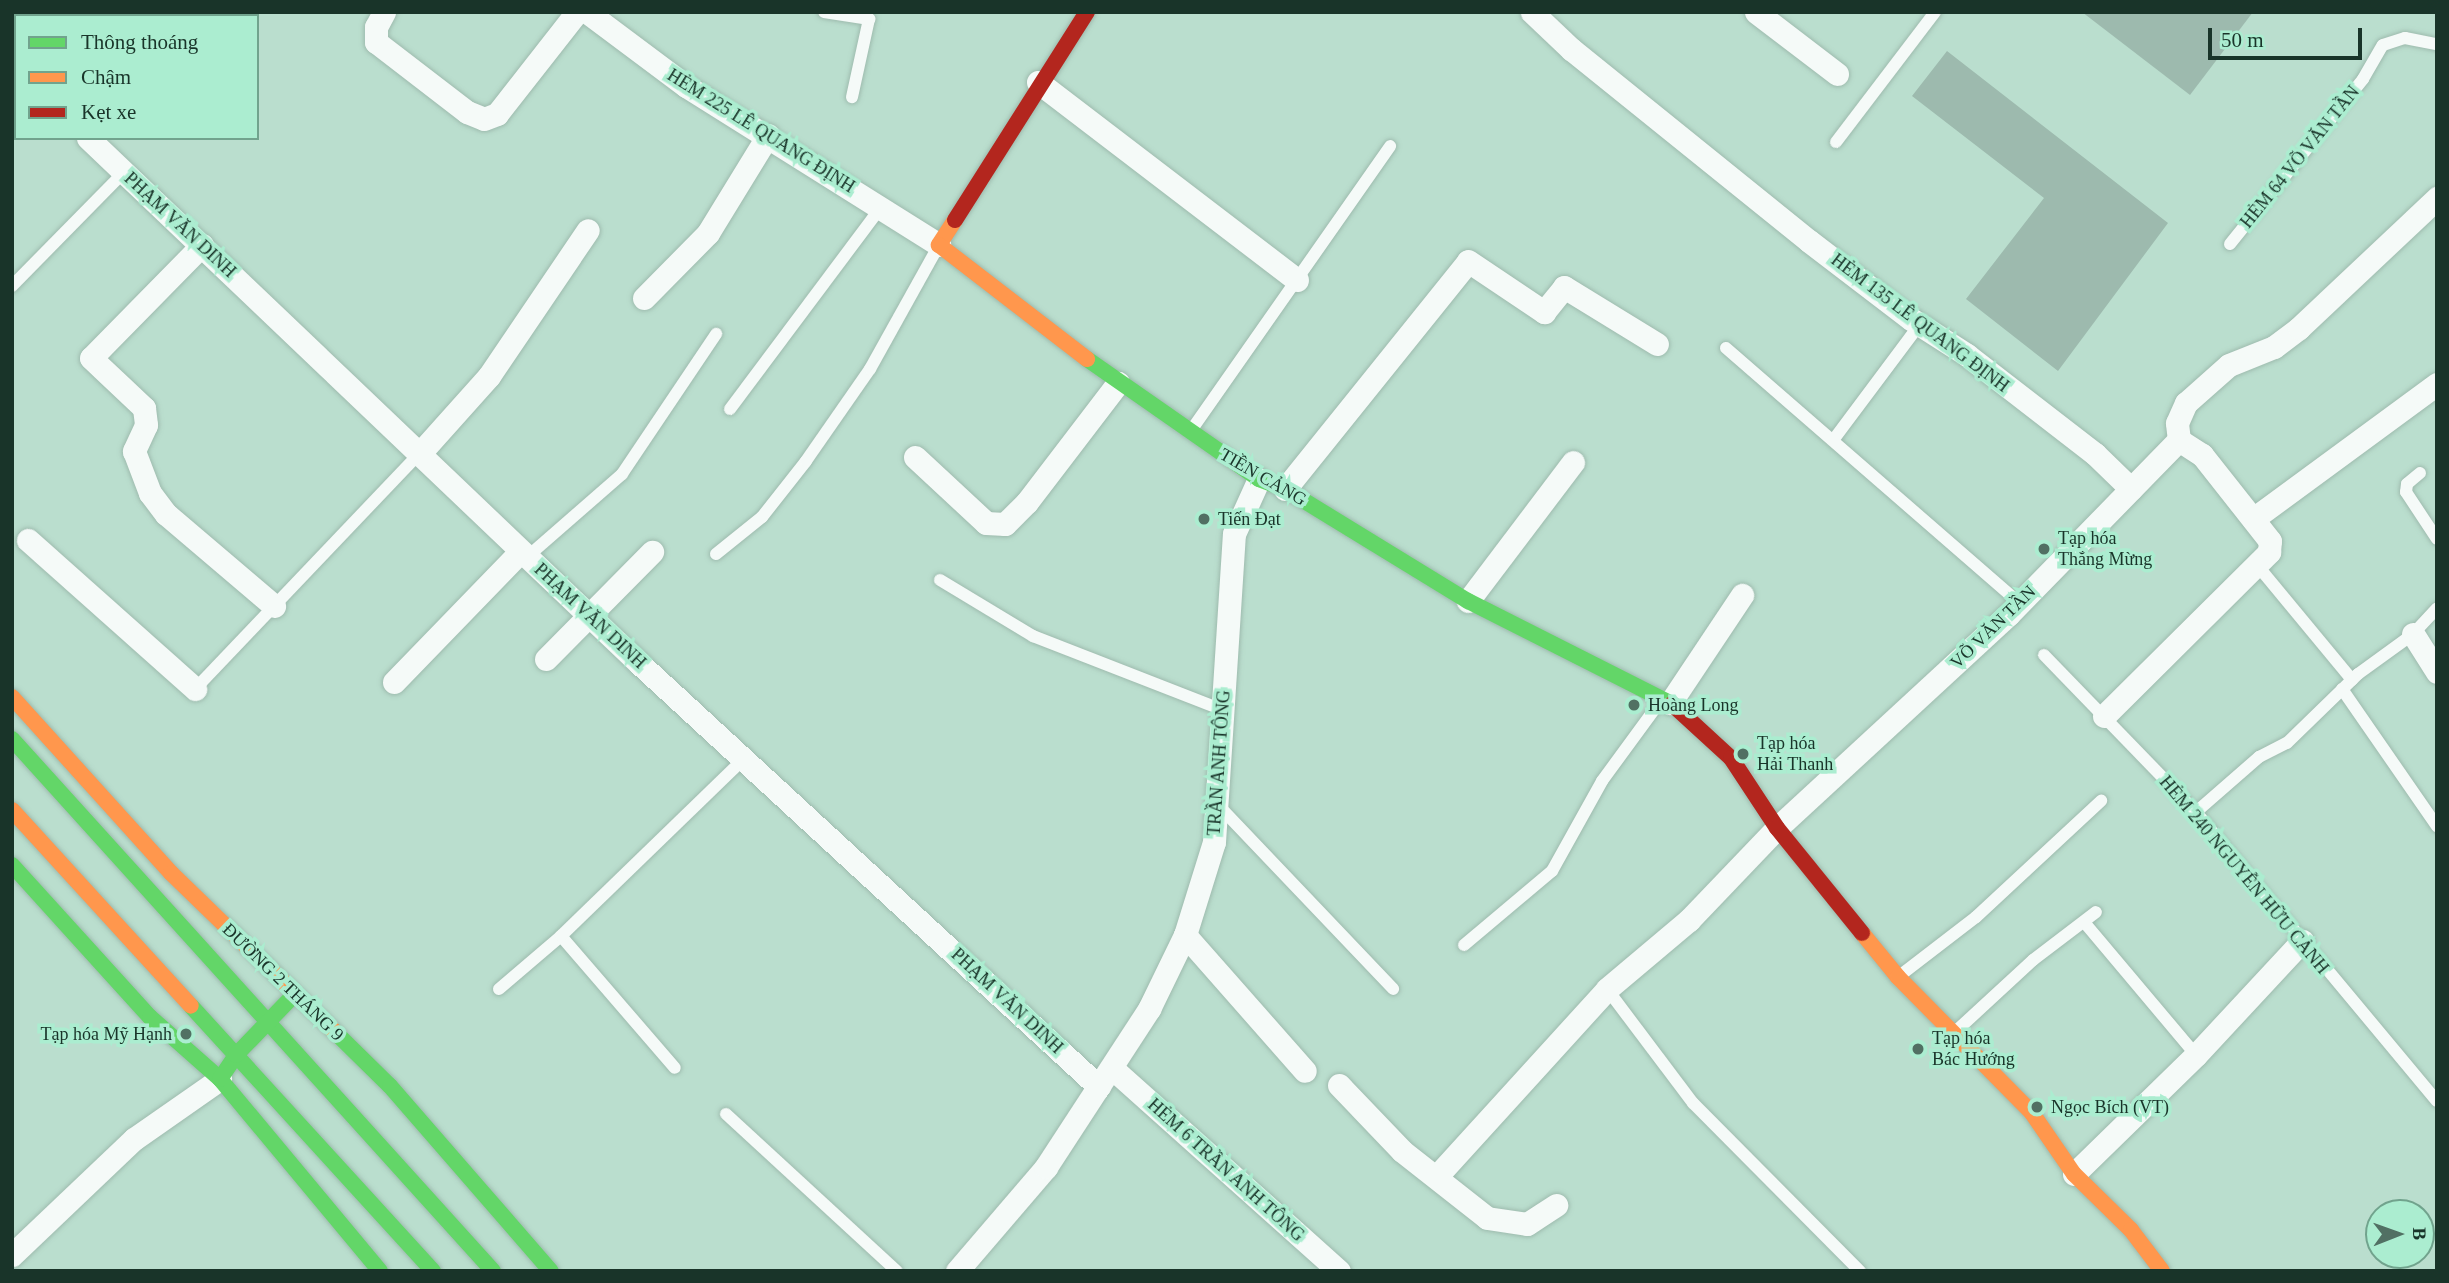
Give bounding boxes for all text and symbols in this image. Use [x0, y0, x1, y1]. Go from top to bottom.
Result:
legend [14, 14, 259, 140]
scale bar [2211, 14, 2365, 58]
text: 50 m [2221, 28, 2264, 52]
text: Thông thoáng [81, 30, 198, 54]
street label: HẺM 225 LÊ QUANG ĐỊNH [663, 64, 859, 198]
text: Chậm [81, 65, 131, 89]
street label: HẺM 64 VÕ VĂN TẦN [2236, 81, 2364, 233]
text: Kẹt xe [81, 100, 136, 124]
street label: PHẠM VĂN DINH [120, 168, 240, 282]
street label: HẺM 135 LÊ QUANG ĐỊNH [1827, 249, 2013, 397]
street label: TIỀN CẢNG [1216, 444, 1310, 510]
place label: Tiến Đạt [1218, 508, 1281, 530]
marker: Tiến Đạt [1196, 511, 1212, 527]
place label: Tạp hóa Thắng Mừng [2058, 528, 2152, 570]
marker: Tạp hóa Thắng Mừng [2036, 541, 2052, 557]
street label: PHẠM VĂN DINH [530, 559, 650, 673]
street label: VÕ VĂN TẦN [1946, 581, 2040, 673]
street label: TRẦN ANH TÔNG [1203, 689, 1235, 837]
place label: Hoàng Long [1648, 694, 1738, 716]
marker: Hoàng Long [1626, 697, 1642, 713]
place label: Tạp hóa Hải Thanh [1757, 733, 1833, 776]
marker: Tạp hóa Hải Thanh [1735, 746, 1751, 762]
street label: HẺM 240 NGUYỄN HỮU CẢNH [2155, 772, 2333, 978]
street label: ĐƯỜNG 2 THÁNG 9 [218, 919, 348, 1045]
street label: PHẠM VĂN DINH [947, 944, 1067, 1058]
place label: Tạp hóa Mỹ Hạnh [41, 1023, 172, 1045]
marker: Tạp hóa Mỹ Hạnh [178, 1026, 194, 1042]
place label: Tạp hóa Bác Hướng [1932, 1028, 2015, 1070]
marker: Tạp hóa Bác Hướng [1910, 1041, 1926, 1057]
street label: HẺM 6 TRẦN ANH TÔNG [1143, 1093, 1309, 1247]
place label: Ngọc Bích (VT) [2051, 1096, 2169, 1118]
marker: Ngọc Bích (VT) [2029, 1099, 2045, 1115]
north arrow [2365, 1199, 2435, 1269]
text: B [2409, 1227, 2430, 1240]

